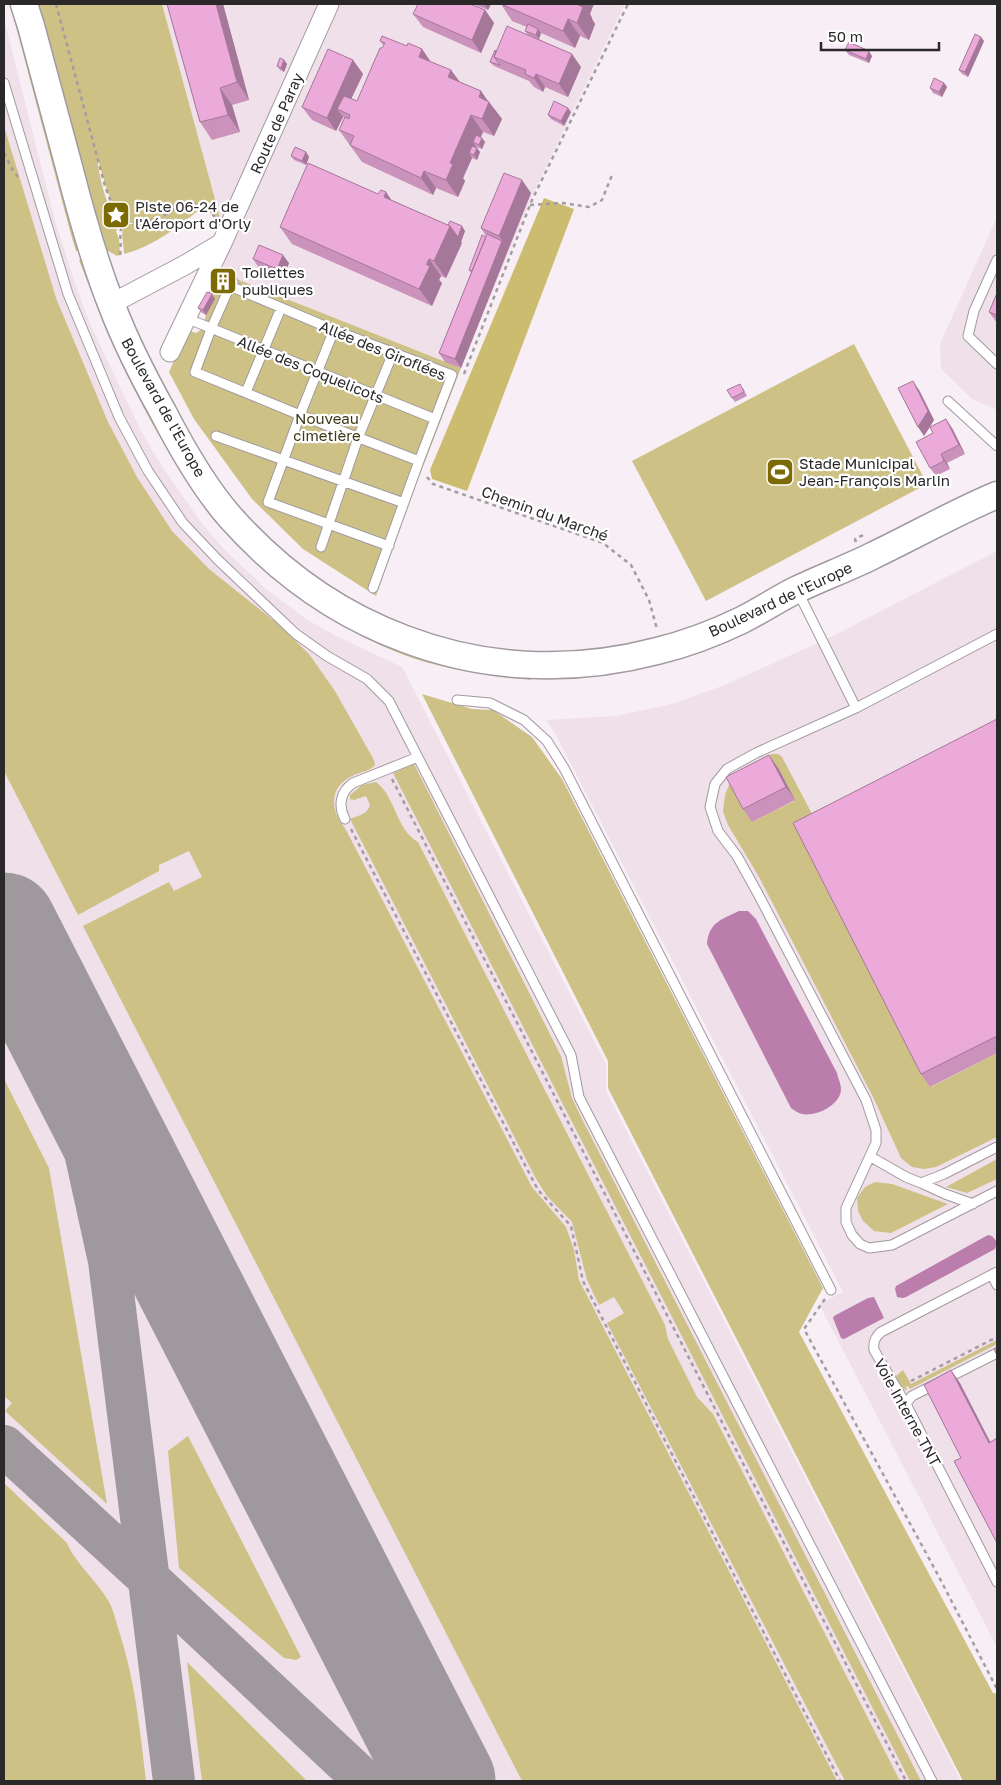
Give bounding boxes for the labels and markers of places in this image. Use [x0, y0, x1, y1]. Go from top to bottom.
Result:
place label: Piste 06-24 de l'Aéroport d'Orly [135, 197, 252, 232]
place icon: Piste 06-24 de l'Aéroport d'Orly [101, 200, 131, 230]
place label: Toilettes publiques [242, 263, 313, 298]
building icon: Toilettes publiques [208, 266, 238, 296]
place label: Stade Municipal Jean-François Marlin [799, 454, 950, 489]
sports icon: Stade Municipal Jean-François Marlin [765, 457, 795, 487]

